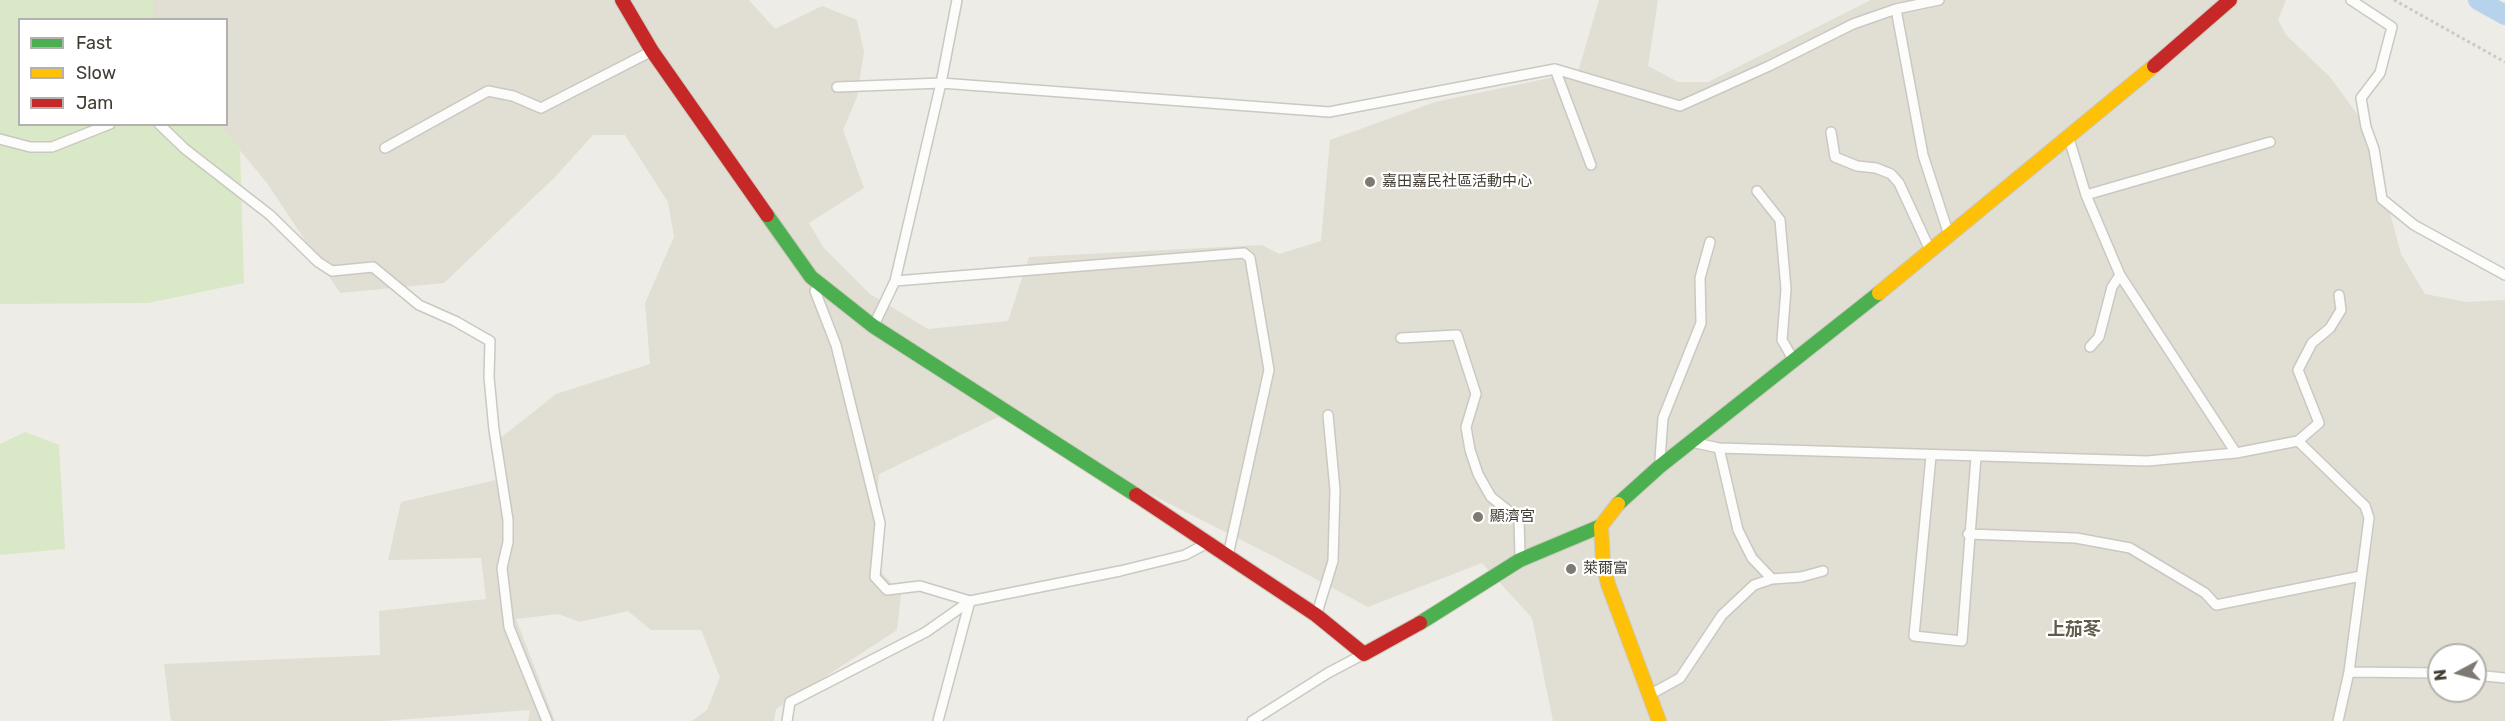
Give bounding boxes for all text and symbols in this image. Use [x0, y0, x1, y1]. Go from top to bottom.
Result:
legend [18, 18, 228, 126]
text: Fast [76, 32, 112, 54]
text: Slow [76, 62, 116, 84]
text: Jam [76, 92, 113, 114]
place label: 嘉田嘉民社區活動中心 [1382, 173, 1532, 191]
marker: 嘉田嘉民社區活動中心 [1363, 175, 1377, 189]
place label: 顯濟宮 [1490, 508, 1535, 526]
marker: 顯濟宮 [1471, 510, 1485, 524]
place label: 萊爾富 [1583, 560, 1628, 578]
marker: 萊爾富 [1564, 562, 1578, 576]
district label: 上茄苳 [2047, 619, 2101, 641]
north arrow [2427, 643, 2487, 703]
text: N [2430, 668, 2451, 682]

